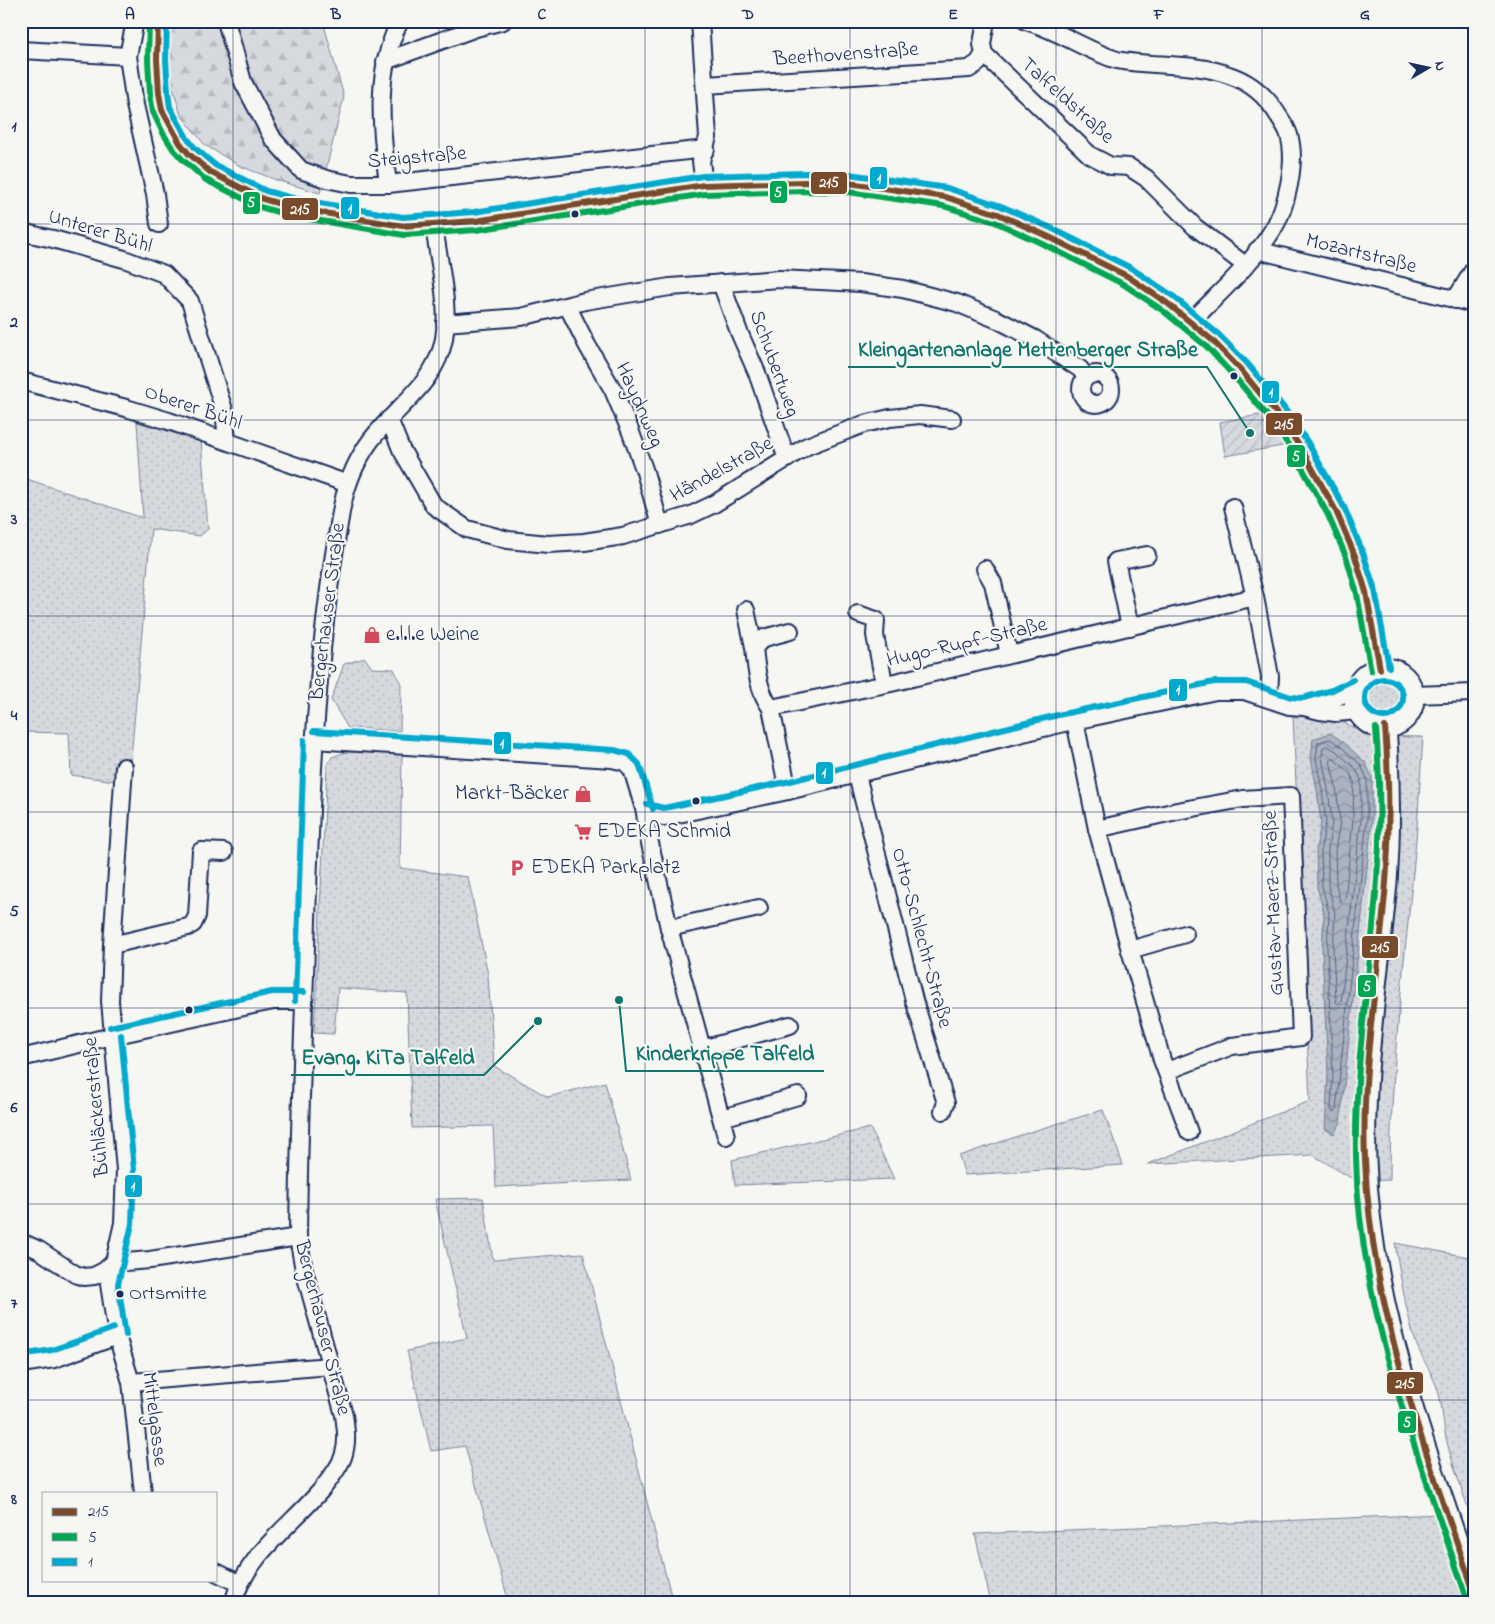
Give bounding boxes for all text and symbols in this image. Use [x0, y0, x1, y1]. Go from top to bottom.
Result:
text: A [125, 3, 135, 27]
text: B [330, 3, 342, 27]
text: C [538, 3, 547, 27]
text: D [741, 3, 754, 27]
text: E [948, 3, 958, 27]
text: F [1153, 3, 1165, 27]
text: G [1360, 3, 1370, 27]
street label: Beethovenstraße [771, 35, 920, 75]
north arrow [1402, 42, 1452, 92]
street label: Talfeldstraße [1013, 51, 1121, 152]
text: N [1428, 60, 1450, 73]
text: 1 [11, 115, 17, 139]
street label: Steigstraße [366, 139, 468, 179]
line badge: 1 [869, 166, 888, 190]
text: 1 [877, 169, 882, 190]
line badge: 215 [810, 171, 848, 195]
text: 215 [818, 173, 839, 194]
line badge: 5 [769, 180, 788, 204]
text: 5 [774, 183, 782, 204]
line badge: 5 [242, 191, 261, 215]
text: 5 [247, 193, 255, 214]
line badge: 1 [340, 196, 360, 220]
line badge: 215 [281, 197, 319, 221]
text: 1 [348, 199, 353, 220]
text: 215 [289, 200, 310, 221]
street label: Unterer Bühl [44, 202, 156, 262]
unlabelled marker [570, 209, 580, 219]
street label: Mozartstraße [1302, 226, 1420, 282]
street label: Schubertweg [739, 307, 807, 422]
text: 2 [9, 311, 18, 335]
callout: Kleingartenanlage Mettenberger Straße [848, 330, 1207, 367]
text: Kleingartenanlage Mettenberger Straße [858, 335, 1199, 368]
street label: Haydnweg [605, 357, 671, 453]
unlabelled marker [1229, 371, 1239, 381]
street label: Oberer Bühl [140, 377, 246, 439]
line badge: 1 [1261, 380, 1280, 404]
text: 1 [1269, 383, 1274, 404]
line badge: 215 [1265, 412, 1303, 436]
text: 215 [1273, 415, 1294, 436]
street label: Händelstraße [665, 429, 780, 511]
line badge: 5 [1286, 444, 1306, 468]
text: 5 [1292, 447, 1300, 468]
text: 3 [10, 508, 18, 532]
street label: Bergerhauser Straße [302, 521, 356, 704]
street label: Hugo-Rupf-Straße [884, 610, 1051, 678]
place label: e.l.l.e Weine [386, 620, 480, 650]
shop icon: e.l.l.e Weine [362, 625, 382, 645]
line badge: 1 [1168, 678, 1188, 702]
text: 1 [1176, 680, 1181, 701]
text: 4 [10, 704, 18, 728]
line badge: 1 [493, 731, 512, 755]
text: 1 [500, 734, 505, 755]
line badge: 1 [815, 761, 834, 785]
text: 1 [822, 763, 827, 784]
place label: Markt-Bäcker [455, 779, 569, 809]
shop icon: Markt-Bäcker [573, 784, 593, 804]
unlabelled marker [691, 796, 701, 806]
street label: Gustav-Maerz-Straße [1256, 809, 1292, 996]
place label: EDEKA Schmid [597, 817, 731, 847]
supermarket icon: EDEKA Schmid [573, 822, 593, 842]
street label: Otto-Schlecht-Straße [883, 845, 960, 1032]
place label: EDEKA Parkplatz [531, 853, 680, 883]
parking icon: EDEKA Parkplatz [507, 858, 527, 878]
text: 5 [9, 900, 19, 924]
line badge: 215 [1361, 935, 1399, 959]
text: 215 [1369, 938, 1390, 959]
line badge: 5 [1357, 974, 1377, 998]
text: 5 [1363, 977, 1371, 998]
unlabelled marker [184, 1005, 194, 1015]
callout: Kinderkrippe Talfeld [626, 1034, 824, 1071]
street label: Bühläckerstraße [76, 1035, 118, 1179]
callout: Evang. KiTa Talfeld [291, 1038, 484, 1075]
text: Kinderkrippe Talfeld [636, 1039, 815, 1071]
text: Evang. KiTa Talfeld [301, 1043, 475, 1076]
text: 6 [9, 1096, 18, 1120]
line badge: 1 [124, 1174, 143, 1198]
text: 1 [131, 1177, 136, 1198]
street label: Bergerhauser Straße [284, 1236, 358, 1420]
place label: Ortsmitte [129, 1280, 207, 1309]
marker: Ortsmitte [115, 1289, 125, 1299]
text: 7 [11, 1292, 18, 1316]
street label: Mittelgasse [131, 1370, 175, 1469]
line badge: 215 [1386, 1371, 1424, 1395]
text: 215 [1394, 1374, 1415, 1395]
line badge: 5 [1397, 1410, 1417, 1434]
text: 5 [1403, 1413, 1411, 1434]
text: 8 [10, 1488, 17, 1512]
legend [42, 1492, 218, 1582]
text: 215 [88, 1501, 109, 1523]
text: 5 [88, 1527, 97, 1549]
text: 1 [88, 1551, 93, 1573]

